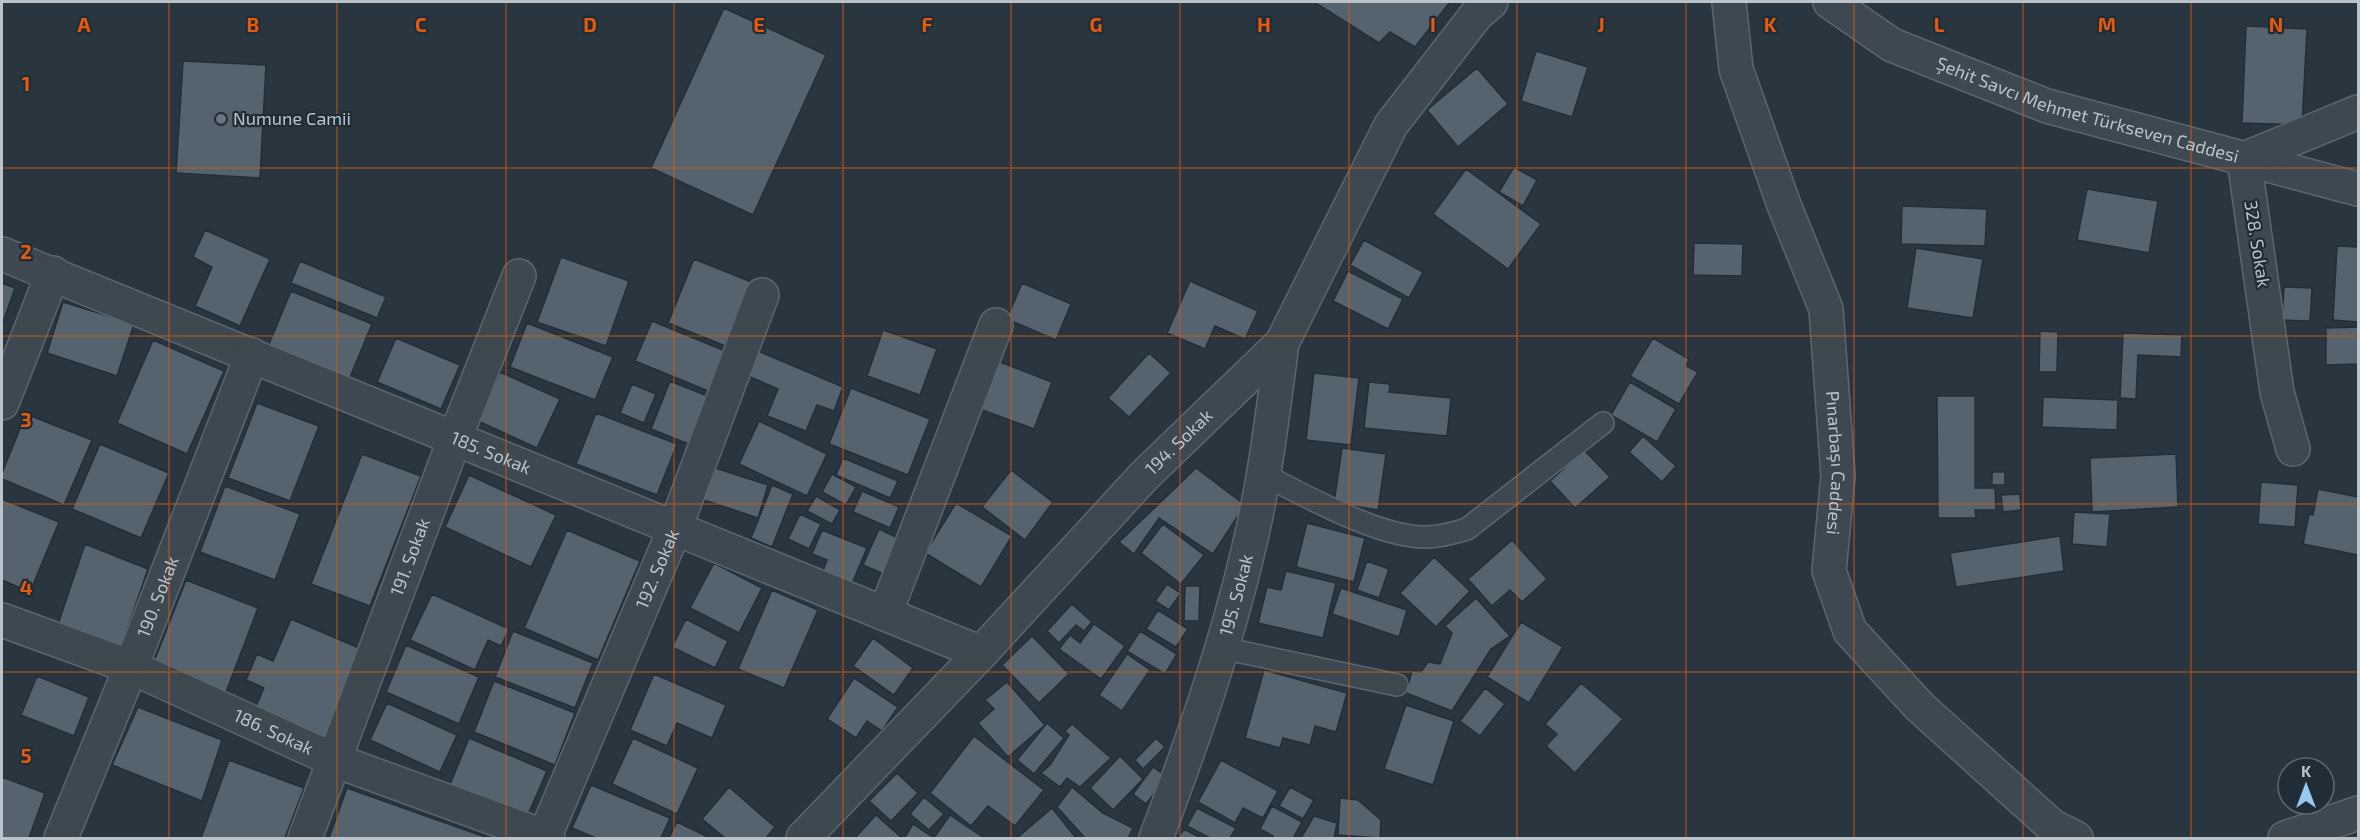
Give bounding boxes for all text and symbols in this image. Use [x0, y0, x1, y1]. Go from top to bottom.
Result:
text: A [77, 12, 91, 36]
text: B [247, 12, 259, 36]
text: C [415, 12, 427, 36]
text: D [583, 12, 597, 36]
text: E [753, 12, 765, 36]
text: F [921, 12, 933, 36]
text: G [1090, 12, 1102, 36]
text: H [1257, 12, 1271, 36]
text: I [1430, 12, 1436, 36]
text: J [1597, 12, 1605, 36]
text: K [1764, 12, 1777, 36]
text: L [1934, 12, 1945, 36]
text: M [2098, 12, 2116, 36]
text: N [2269, 12, 2283, 36]
street label: Şehit Savcı Mehmet Türkseven Caddesi [1933, 52, 2241, 167]
text: 1 [22, 71, 30, 95]
place label: Numune Camii [233, 107, 351, 129]
marker: Numune Camii [214, 112, 228, 126]
street label: 328. Sokak [2240, 199, 2276, 289]
text: 2 [20, 239, 32, 263]
street label: Pınarbaşı Caddesi [1822, 390, 1850, 536]
street label: 194. Sokak [1140, 404, 1217, 479]
text: 3 [20, 407, 32, 431]
street label: 185. Sokak [448, 426, 535, 478]
street label: 191. Sokak [385, 515, 434, 599]
street label: 192. Sokak [630, 526, 683, 612]
street label: 195. Sokak [1214, 552, 1257, 638]
street label: 190. Sokak [132, 553, 183, 640]
text: 4 [20, 575, 33, 599]
street label: 186. Sokak [231, 704, 317, 759]
text: 5 [20, 743, 32, 767]
north arrow [2276, 756, 2336, 816]
text: K [2301, 761, 2312, 780]

